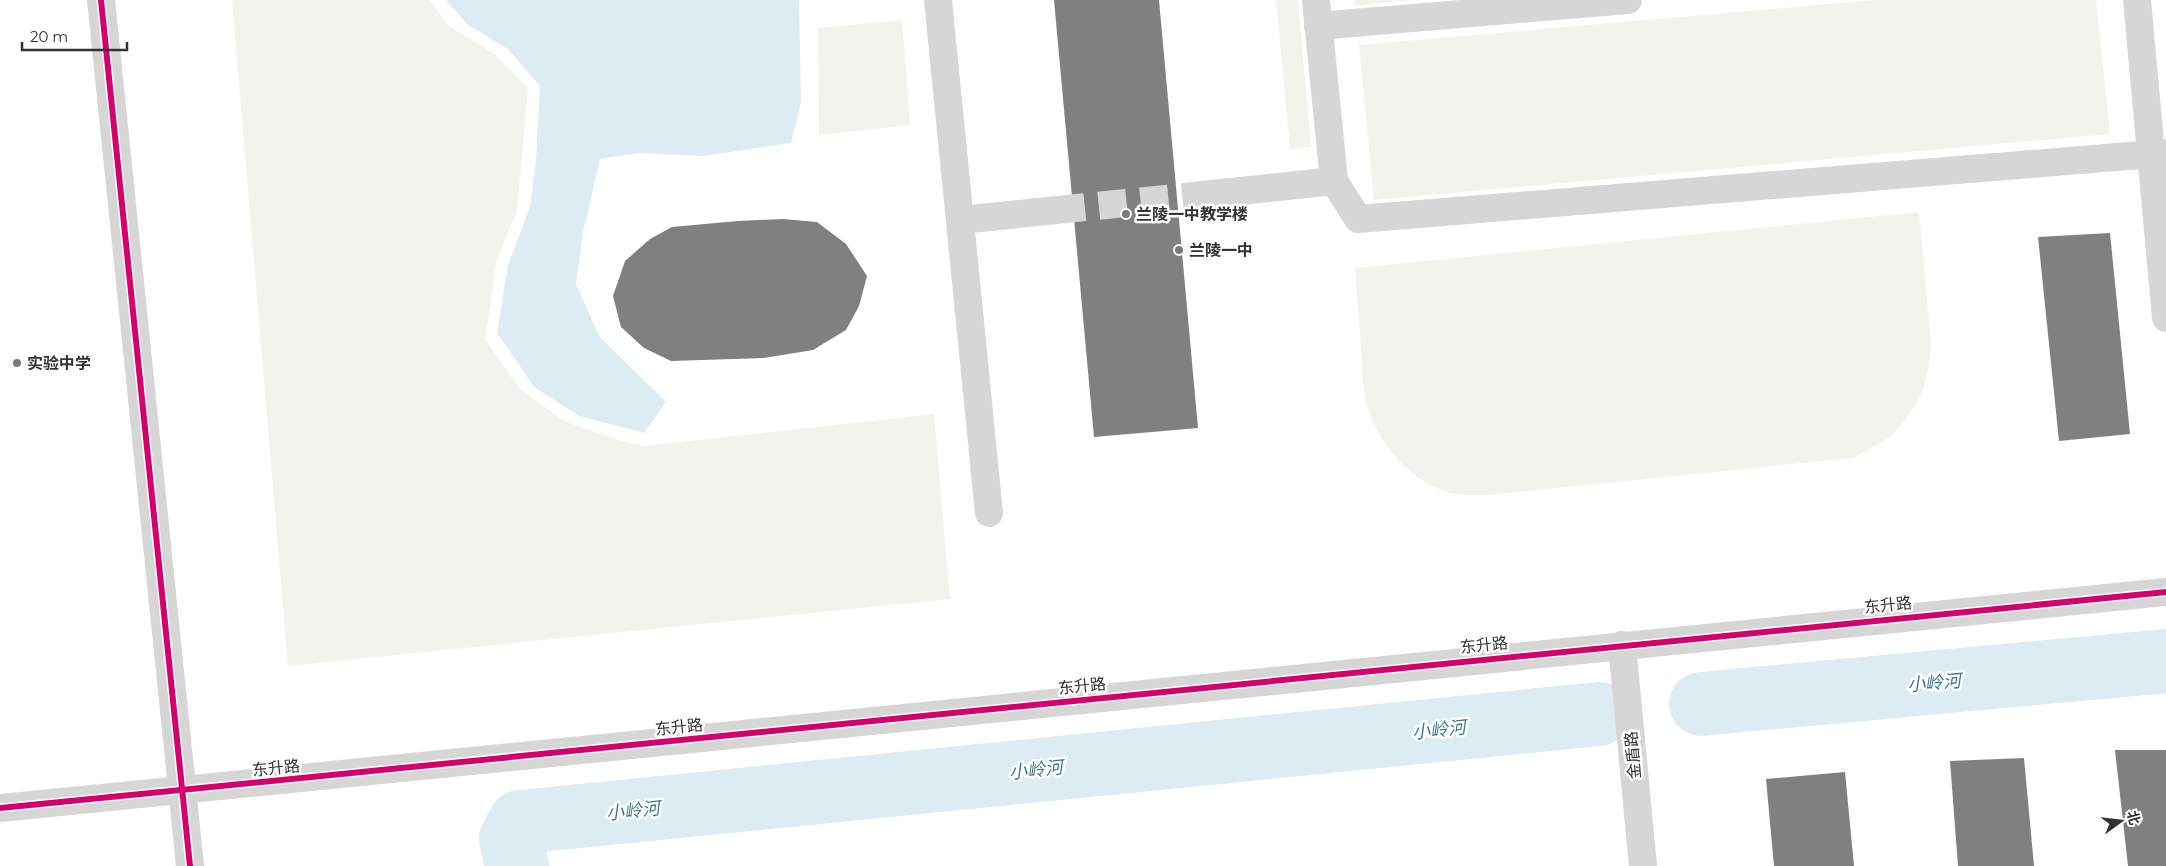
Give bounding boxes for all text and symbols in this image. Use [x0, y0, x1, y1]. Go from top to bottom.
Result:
scale bar [22, 20, 128, 52]
text: 20 m [30, 27, 68, 46]
place label: 兰陵一中教学楼 [1136, 205, 1248, 224]
marker: 兰陵一中教学楼 [1120, 208, 1132, 220]
place label: 兰陵一中 [1189, 241, 1253, 260]
marker: 兰陵一中 [1173, 244, 1185, 256]
place label: 实验中学 [27, 354, 91, 373]
marker: 实验中学 [11, 357, 23, 369]
street label: 东升路 [1863, 593, 1913, 617]
street label: 东升路 [1459, 633, 1509, 657]
water label: 小岭河 [1906, 669, 1965, 696]
street label: 东升路 [1057, 674, 1107, 698]
street label: 东升路 [654, 715, 704, 739]
water label: 小岭河 [1411, 716, 1470, 744]
street label: 金盾路 [1621, 730, 1645, 780]
street label: 东升路 [251, 756, 301, 780]
water label: 小岭河 [1008, 756, 1067, 784]
north arrow [2096, 796, 2146, 846]
water label: 小岭河 [605, 797, 664, 825]
text: 北 [2123, 809, 2144, 827]

